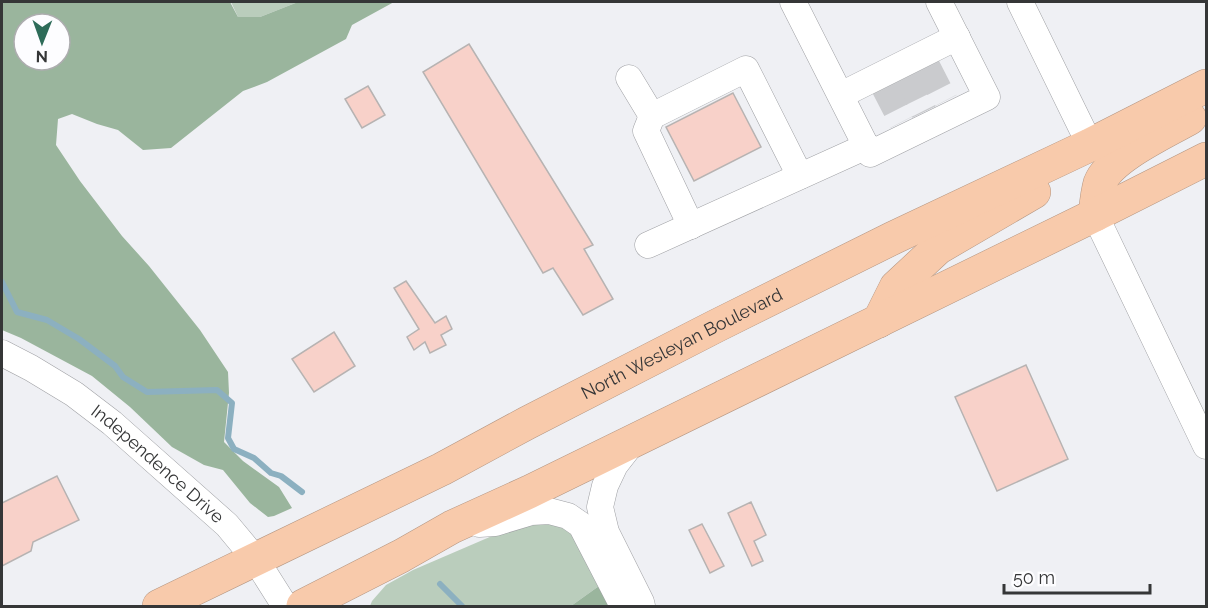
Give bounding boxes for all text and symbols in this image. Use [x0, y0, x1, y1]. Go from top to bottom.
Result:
north arrow [12, 12, 72, 72]
text: N [35, 47, 48, 66]
street label: North Wesleyan Boulevard [578, 284, 786, 403]
street label: Independence Drive [87, 400, 229, 528]
scale bar [1004, 557, 1150, 595]
text: 50 m [1013, 567, 1055, 588]

